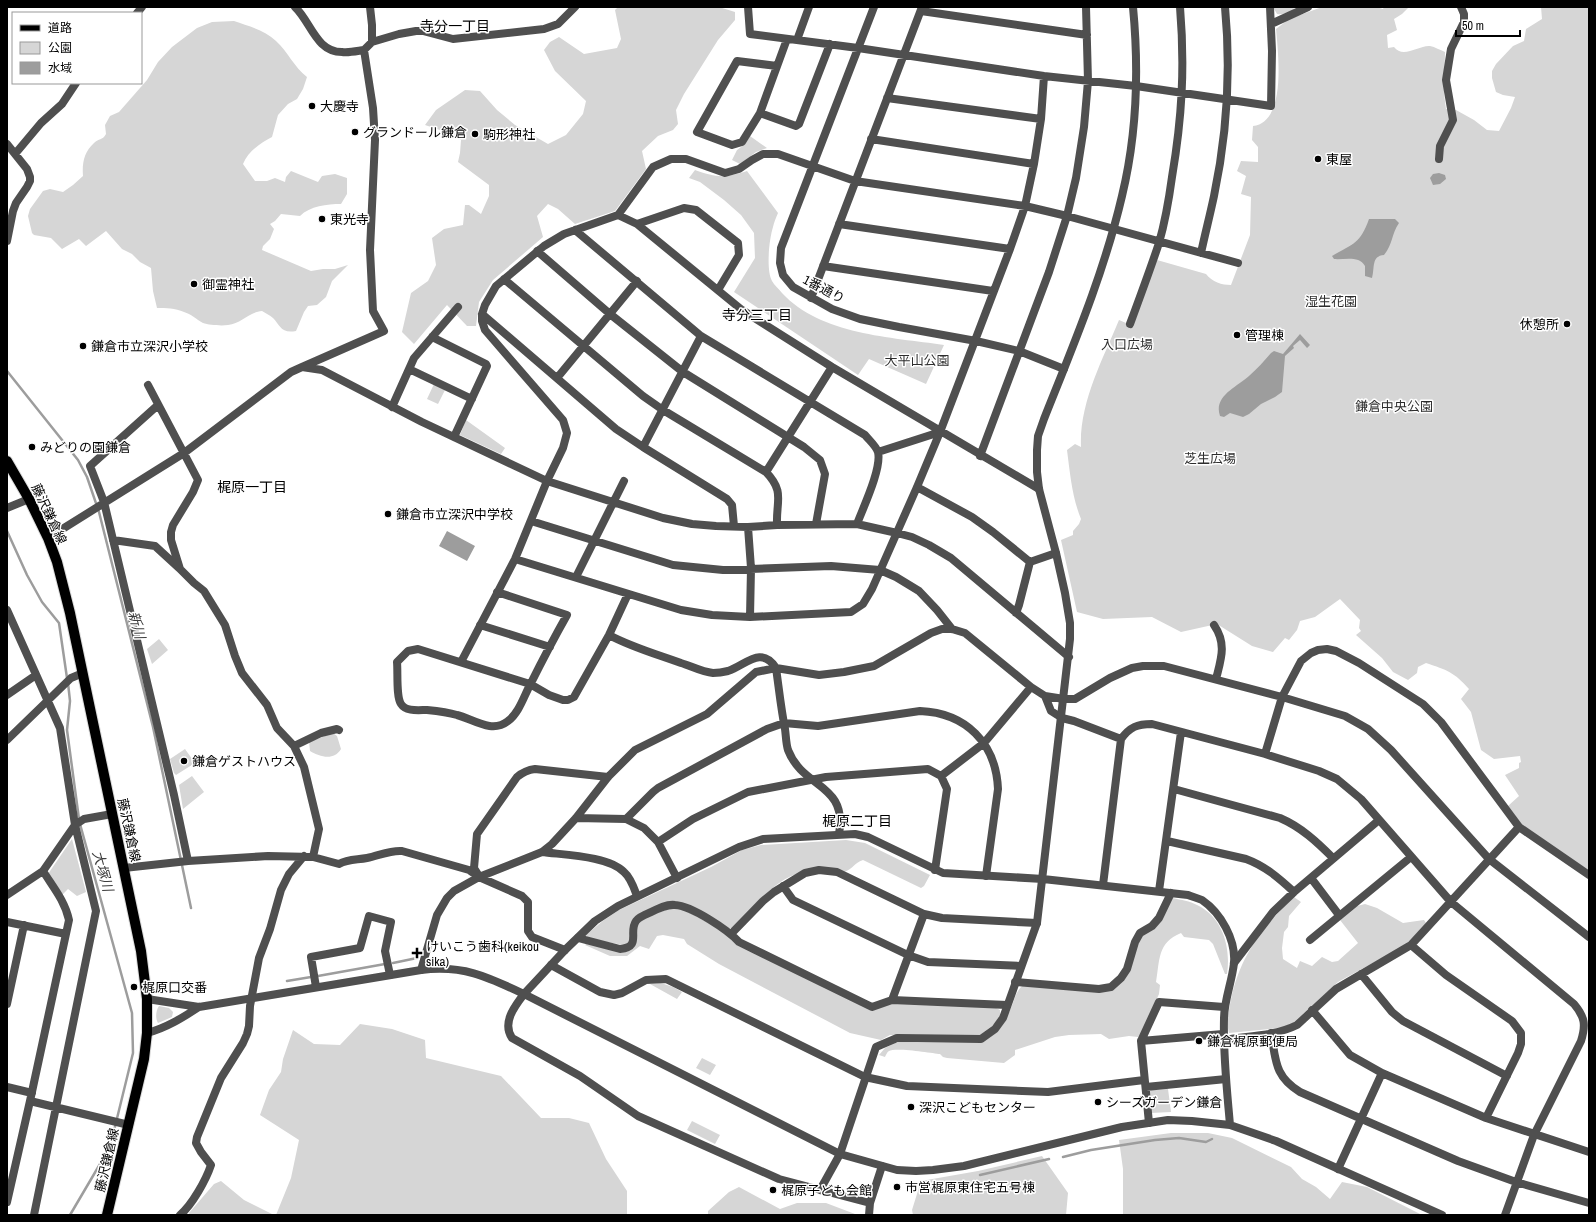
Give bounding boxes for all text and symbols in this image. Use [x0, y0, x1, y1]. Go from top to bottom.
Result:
legend [12, 12, 142, 84]
scale bar [1456, 12, 1520, 38]
district label: 寺分一丁目 [420, 17, 490, 35]
text: 50 m [1462, 18, 1484, 34]
text: 道路 [48, 20, 72, 36]
text: 公園 [48, 40, 72, 56]
text: 水域 [48, 60, 72, 76]
place label: 大慶寺 [320, 98, 359, 115]
marker: 大慶寺 [307, 101, 317, 111]
place label: グランドール鎌倉 [363, 124, 467, 141]
place label: 駒形神社 [483, 126, 535, 143]
marker: グランドール鎌倉 [350, 127, 360, 137]
marker: 駒形神社 [470, 129, 480, 139]
place label: 東屋 [1326, 151, 1352, 168]
marker: 東屋 [1313, 154, 1323, 164]
place label: 東光寺 [330, 211, 369, 228]
marker: 東光寺 [317, 214, 327, 224]
street label: 1番通り [800, 271, 848, 307]
place label: 御霊神社 [202, 276, 254, 293]
marker: 御霊神社 [189, 279, 199, 289]
park label: 湿生花園 [1305, 293, 1357, 310]
district label: 寺分三丁目 [722, 306, 792, 324]
place label: 休憩所 [1520, 316, 1559, 333]
marker: 休憩所 [1562, 319, 1572, 329]
place label: 管理棟 [1245, 327, 1284, 344]
marker: 管理棟 [1232, 330, 1242, 340]
park label: 入口広場 [1101, 336, 1153, 353]
place label: 鎌倉市立深沢小学校 [91, 338, 208, 355]
marker: 鎌倉市立深沢小学校 [78, 341, 88, 351]
park label: 大平山公園 [884, 352, 950, 369]
park label: 鎌倉中央公園 [1355, 398, 1433, 415]
place label: みどりの園鎌倉 [40, 439, 131, 456]
marker: みどりの園鎌倉 [27, 442, 37, 452]
park label: 芝生広場 [1184, 450, 1236, 467]
district label: 梶原一丁目 [217, 478, 287, 496]
street label: 藤沢鎌倉線 [28, 481, 70, 547]
place label: 鎌倉市立深沢中学校 [396, 506, 513, 523]
marker: 鎌倉市立深沢中学校 [383, 509, 393, 519]
water label: 新川 [125, 609, 150, 643]
place label: 鎌倉ゲストハウス [192, 753, 296, 770]
marker: 鎌倉ゲストハウス [179, 756, 189, 766]
street label: 藤沢鎌倉線 [114, 796, 144, 864]
district label: 梶原二丁目 [822, 812, 892, 830]
water label: 大塚川 [89, 848, 118, 896]
place label: けいこう歯科(keikou sika) [426, 938, 539, 970]
marker: けいこう歯科(keikou sika) [411, 947, 423, 959]
place label: 梶原口交番 [142, 979, 207, 996]
marker: 梶原口交番 [129, 982, 139, 992]
place label: 鎌倉梶原郵便局 [1207, 1033, 1298, 1050]
marker: 鎌倉梶原郵便局 [1194, 1036, 1204, 1046]
place label: シーズガーデン鎌倉 [1106, 1094, 1222, 1111]
marker: シーズガーデン鎌倉 [1093, 1097, 1103, 1107]
place label: 深沢こどもセンター [919, 1099, 1036, 1116]
marker: 深沢こどもセンター [906, 1102, 916, 1112]
street label: 藤沢鎌倉線 [91, 1126, 123, 1194]
place label: 市営梶原東住宅五号棟 [905, 1179, 1035, 1196]
place label: 梶原子ども会館 [781, 1182, 872, 1199]
marker: 市営梶原東住宅五号棟 [892, 1182, 902, 1192]
marker: 梶原子ども会館 [768, 1185, 778, 1195]

